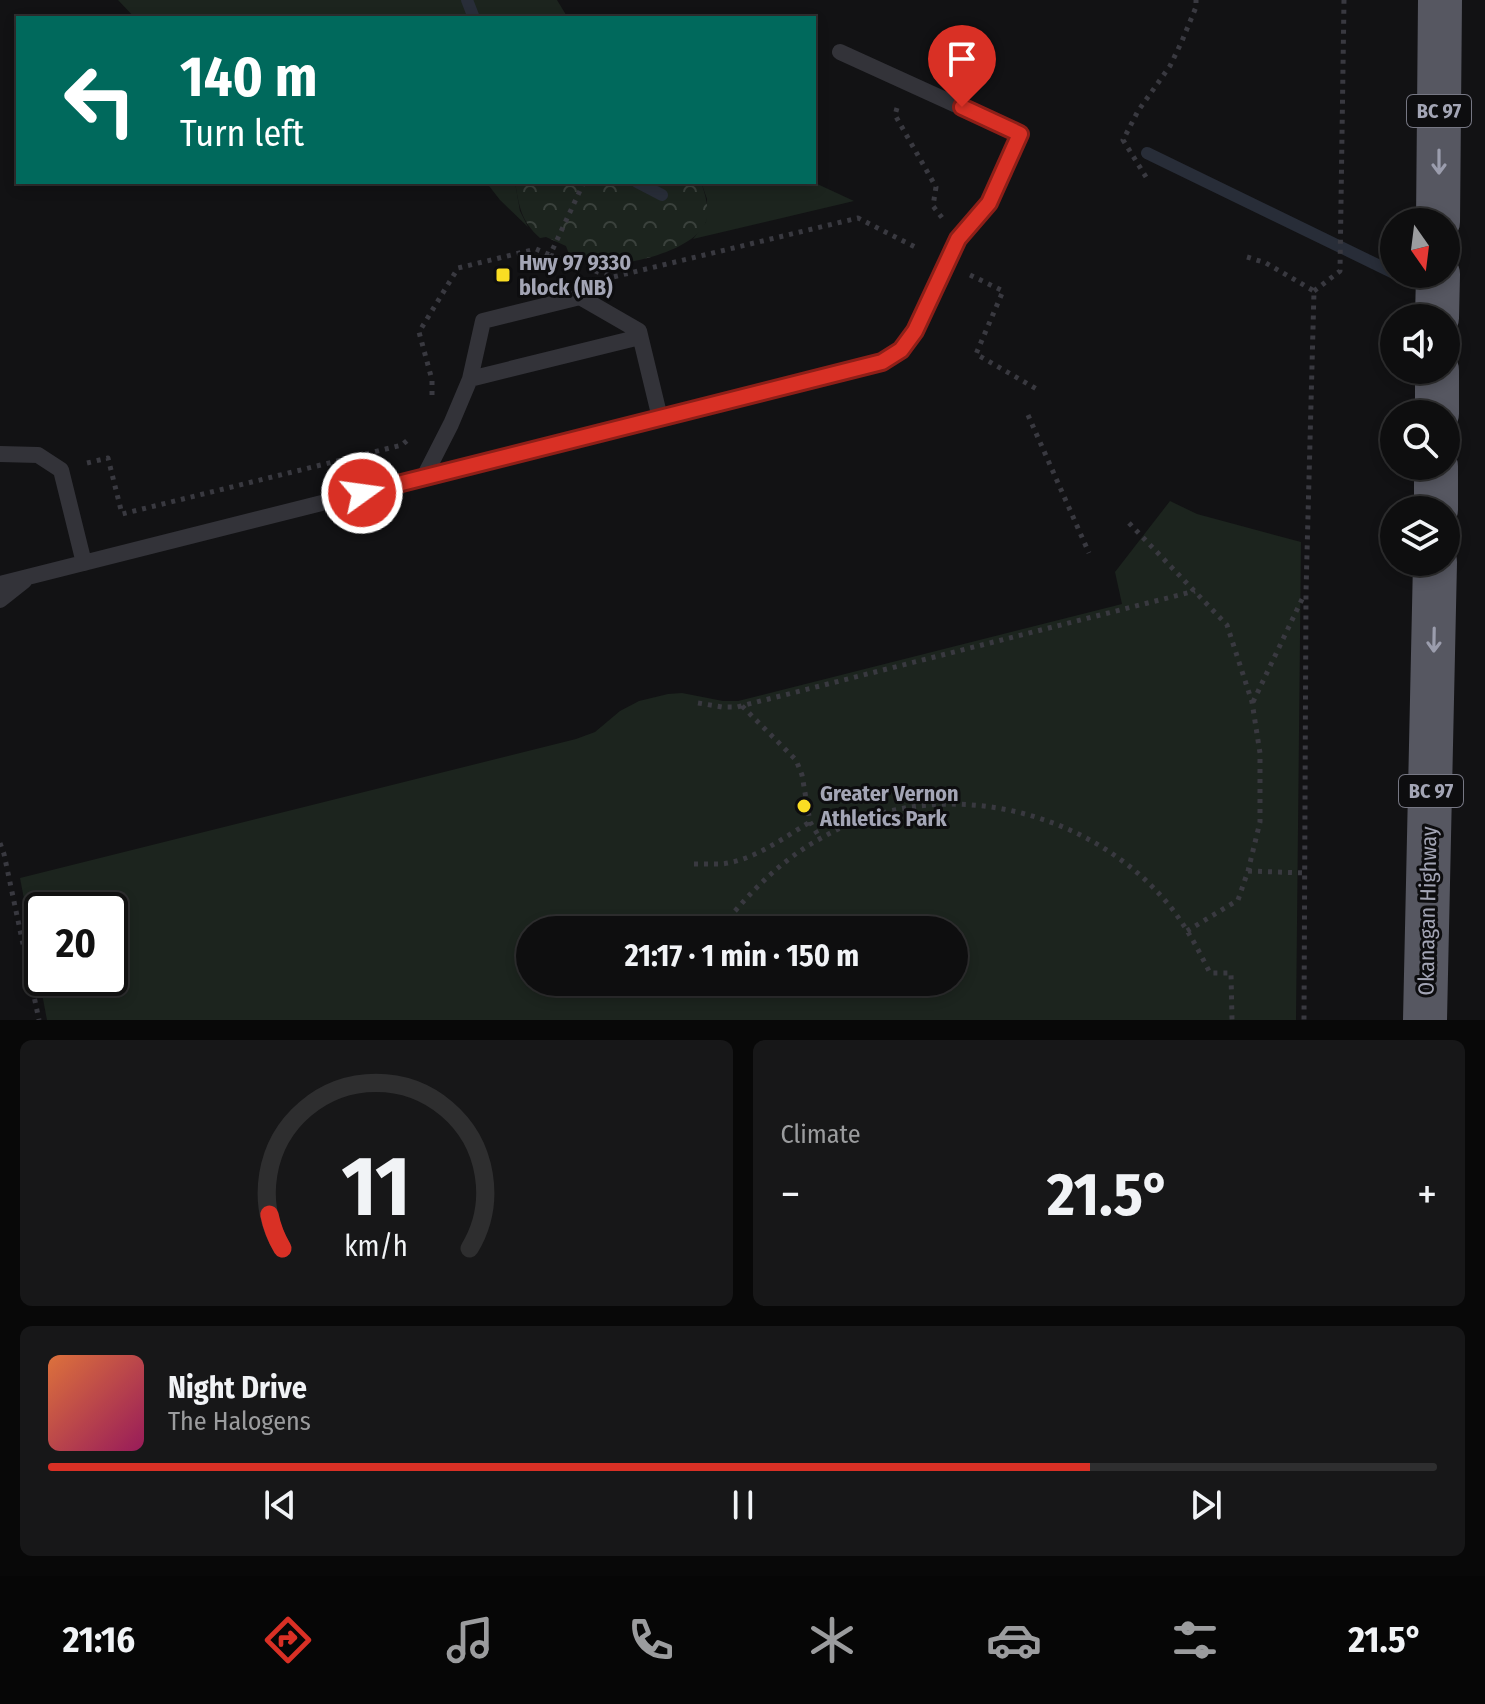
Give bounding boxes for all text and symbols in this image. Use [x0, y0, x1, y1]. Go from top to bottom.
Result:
pin [928, 25, 996, 107]
icon: arrive [940, 37, 984, 81]
text: 140 m [180, 44, 317, 111]
icon: left [48, 48, 152, 152]
road number: BC 97 [1407, 95, 1471, 127]
text: Turn left [180, 112, 304, 156]
one-way arrow [1431, 148, 1446, 175]
north arrow [1380, 208, 1460, 288]
map controls [1380, 208, 1460, 576]
place label: Hwy 97 9330 block (NB) [519, 249, 631, 301]
marker: Hwy 97 9330 block (NB) [494, 266, 512, 284]
button: sound [1380, 304, 1460, 384]
button: search [1380, 400, 1460, 480]
position arrow [320, 451, 404, 535]
button: layers [1380, 496, 1460, 576]
one-way arrow [1427, 626, 1442, 653]
road number: BC 97 [1399, 775, 1463, 807]
place label: Greater Vernon Athletics Park [819, 780, 958, 832]
marker: Greater Vernon Athletics Park [795, 797, 813, 815]
street label: Okanagan Highway [1413, 826, 1442, 996]
speed limit sign: 20 [24, 892, 128, 996]
text: 21:17 · 1 min · 150 m [625, 938, 859, 974]
text: Climate [781, 1119, 861, 1150]
text: 11 [342, 1137, 411, 1237]
text: 21.5° [1047, 1159, 1170, 1231]
text: − [781, 1168, 800, 1221]
text: + [1417, 1168, 1437, 1221]
text: km/h [344, 1229, 408, 1264]
text: Night Drive [168, 1370, 307, 1406]
text: The Halogens [168, 1406, 311, 1437]
icon: previous [258, 1483, 302, 1527]
icon: pause [721, 1483, 765, 1527]
icon: next [1184, 1483, 1228, 1527]
icon: directions [260, 1612, 316, 1668]
icon: music [442, 1612, 498, 1668]
icon: phone [623, 1612, 679, 1668]
icon: climate [804, 1612, 860, 1668]
icon: car [986, 1612, 1042, 1668]
icon: filters [1167, 1612, 1223, 1668]
text: 21:16 [63, 1618, 135, 1662]
text: 21.5° [1348, 1618, 1422, 1662]

